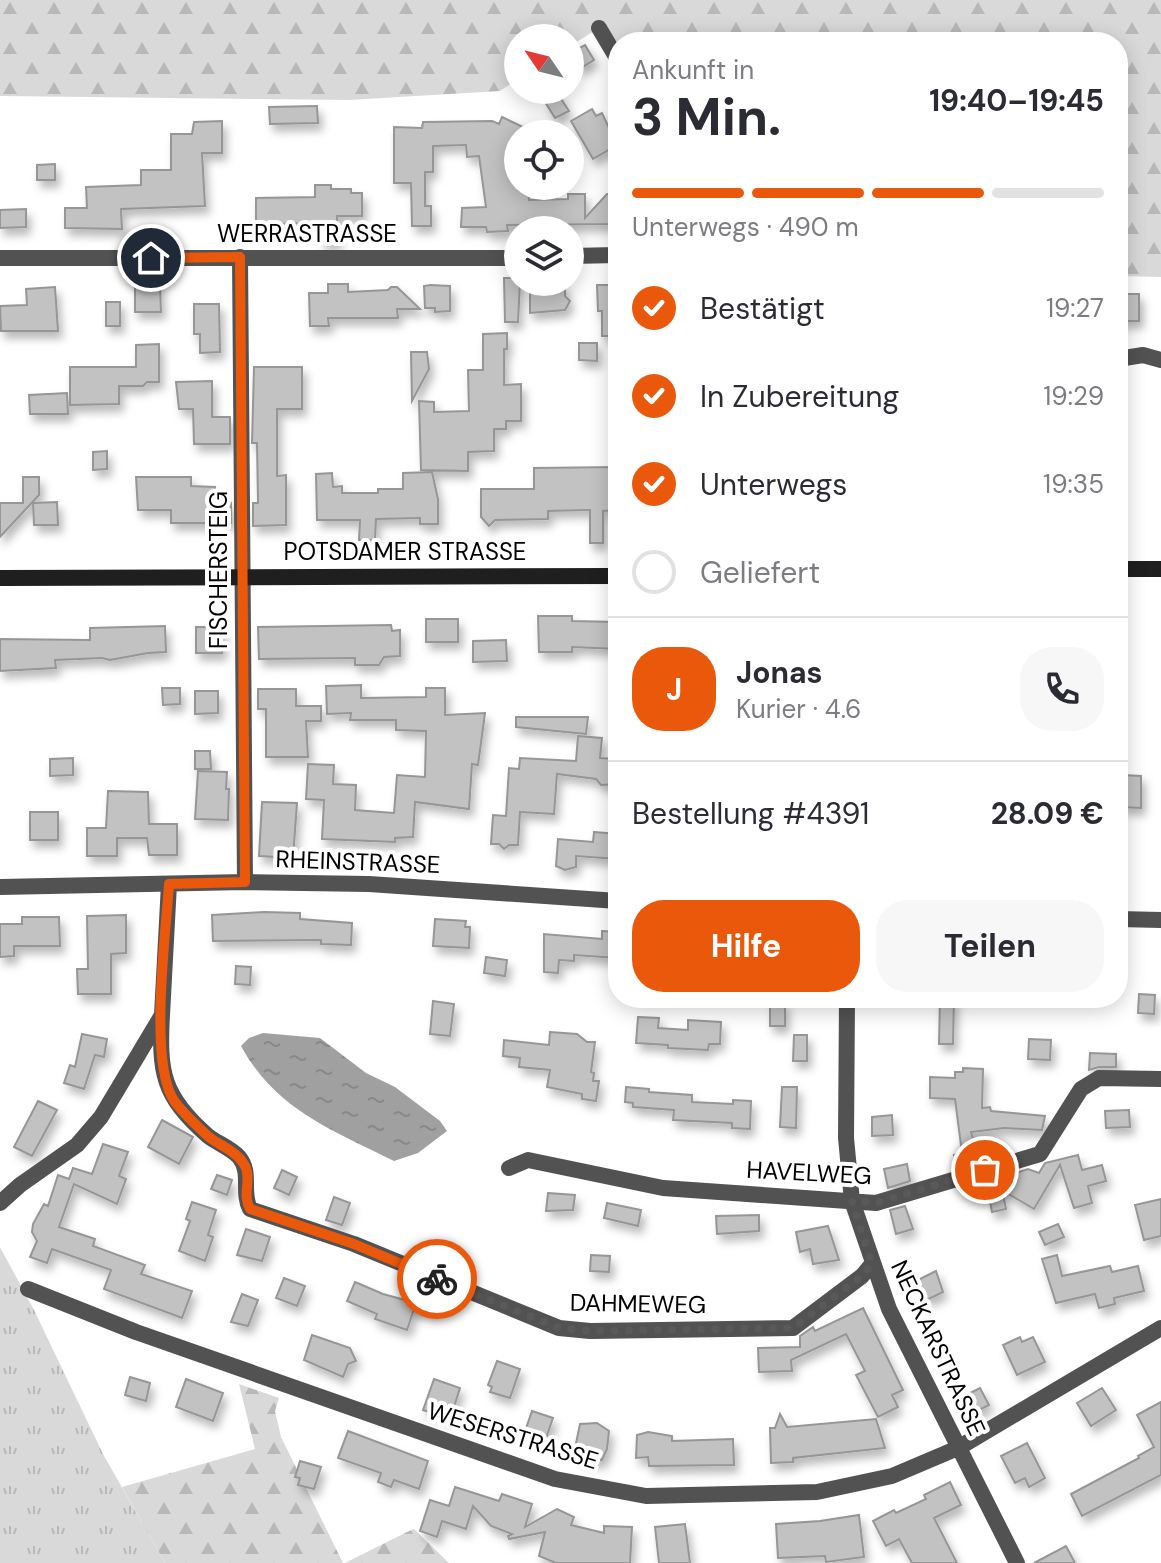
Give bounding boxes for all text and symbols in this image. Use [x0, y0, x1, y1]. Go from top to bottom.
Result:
north arrow [504, 24, 584, 104]
map controls [504, 24, 584, 296]
text: Ankunft in [632, 53, 754, 87]
text: 19:40–19:45 [929, 81, 1104, 120]
text: 3 Min. [632, 83, 781, 151]
button: locate [504, 120, 584, 200]
text: Unterwegs · 490 m [632, 210, 859, 244]
button: layers [504, 216, 584, 296]
street label: WERRASTRASSE [217, 218, 397, 249]
pin [117, 224, 185, 292]
icon: home [129, 236, 173, 280]
icon: check [632, 286, 676, 330]
text: Bestätigt [700, 289, 825, 328]
text: 19:27 [1046, 291, 1104, 325]
icon: check [632, 374, 676, 418]
text: In Zubereitung [700, 377, 899, 416]
text: 19:29 [1043, 379, 1104, 413]
icon: check [632, 462, 676, 506]
text: Unterwegs [700, 465, 847, 504]
text: 19:35 [1043, 467, 1104, 501]
street label: FISCHERSTEIG [203, 491, 234, 649]
street label: POTSDAMER STRASSE [284, 536, 526, 567]
text: Geliefert [700, 553, 820, 592]
button: phone [1020, 647, 1104, 731]
text: Jonas [736, 653, 823, 692]
text: J [666, 670, 682, 709]
text: Kurier · 4.6 [736, 692, 861, 726]
text: Bestellung #4391 [632, 794, 869, 833]
text: 28.09 € [991, 794, 1104, 833]
street label: RHEINSTRASSE [275, 843, 441, 880]
button: Hilfe [632, 900, 860, 992]
button: Teilen [876, 900, 1104, 992]
pin [951, 1136, 1019, 1204]
icon: bag [963, 1148, 1007, 1192]
street label: HAVELWEG [746, 1154, 873, 1191]
courier [397, 1239, 477, 1319]
street label: NECKARSTRASSE [884, 1255, 993, 1441]
icon: bike [415, 1257, 459, 1301]
street label: DAHMEWEG [570, 1287, 706, 1320]
street label: WESERSTRASSE [424, 1395, 602, 1476]

